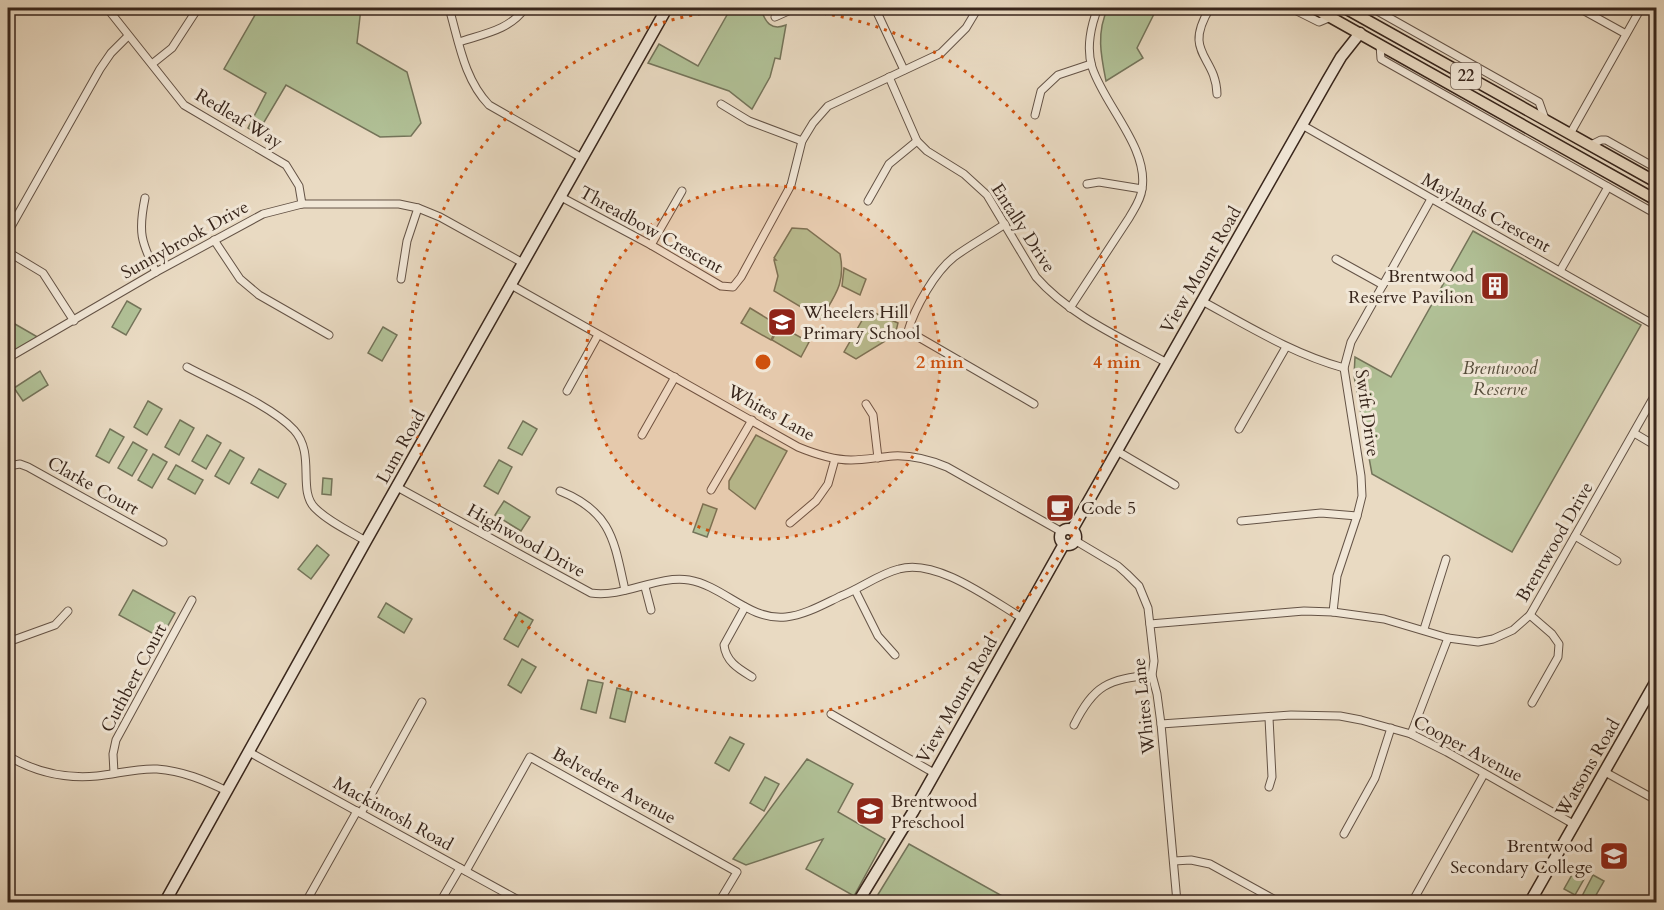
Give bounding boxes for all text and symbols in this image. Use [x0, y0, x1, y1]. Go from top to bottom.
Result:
road number: 22 [1451, 63, 1481, 89]
street label: Redleaf Way [190, 83, 288, 155]
street label: Maylands Crescent [1417, 167, 1555, 259]
street label: Entally Drive [985, 178, 1061, 278]
street label: Threadbow Crescent [575, 180, 728, 280]
street label: Sunnybrook Drive [117, 195, 253, 285]
street label: View Mount Road [1155, 202, 1248, 338]
place label: Brentwood Reserve Pavilion [1348, 264, 1475, 310]
building icon: Brentwood Reserve Pavilion [1479, 270, 1511, 302]
place label: Wheelers Hill Primary School [802, 300, 921, 346]
school or university icon: Wheelers Hill Primary School [766, 306, 798, 338]
text: 2 min [916, 350, 964, 375]
text: 4 min [1093, 350, 1141, 375]
centre of rings [753, 352, 773, 372]
park label: Brentwood Reserve [1463, 356, 1539, 402]
street label: Swift Drive [1348, 368, 1386, 458]
street label: Whites Lane [722, 378, 819, 447]
street label: Lum Road [371, 405, 432, 488]
street label: Clarke Court [43, 451, 143, 522]
street label: Brentwood Drive [1510, 477, 1600, 607]
cafe icon: Code 5 [1044, 492, 1076, 524]
place label: Code 5 [1081, 496, 1136, 521]
street label: Highwood Drive [462, 498, 590, 584]
street label: Cuthbert Court [95, 619, 173, 737]
street label: View Mount Road [911, 632, 1004, 768]
street label: Whites Lane [1127, 657, 1162, 756]
street label: Cooper Avenue [1409, 710, 1527, 788]
street label: Watsons Road [1549, 714, 1626, 823]
street label: Belvedere Avenue [548, 742, 680, 830]
street label: Mackintosh Road [329, 771, 458, 858]
place label: Brentwood Preschool [891, 789, 978, 835]
school or university icon: Brentwood Preschool [854, 795, 886, 827]
place label: Brentwood Secondary College [1450, 834, 1593, 880]
school or university icon: Brentwood Secondary College [1598, 840, 1630, 872]

